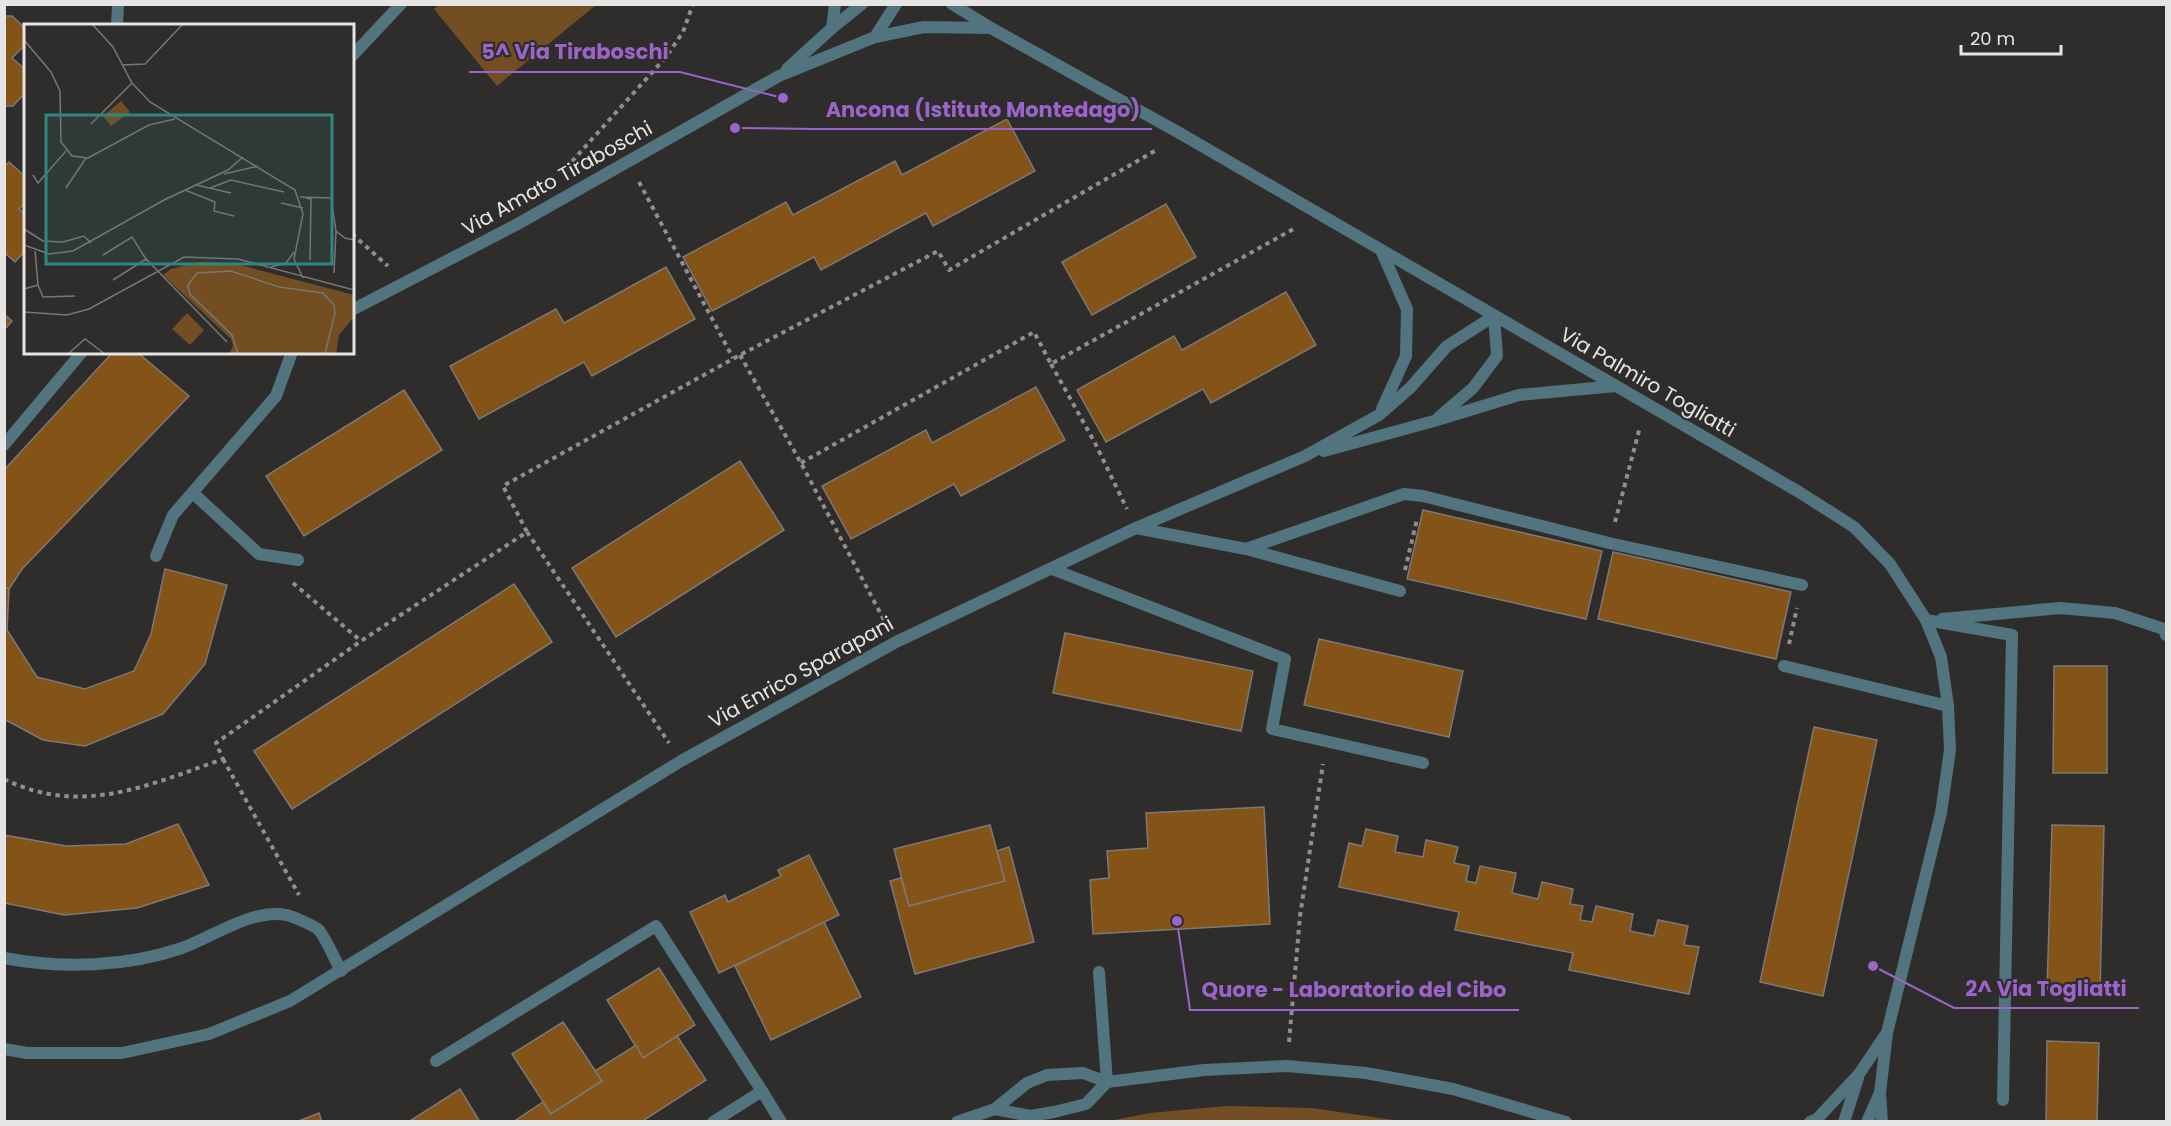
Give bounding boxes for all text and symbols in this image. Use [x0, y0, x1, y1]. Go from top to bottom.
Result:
scale bar [1961, 18, 2062, 56]
inset map [24, 24, 354, 354]
text: 20 m [1970, 26, 2015, 51]
callout: 5^ Via Tiraboschi [469, 33, 680, 72]
text: 5^ Via Tiraboschi [481, 37, 669, 66]
callout: Ancona (Istituto Montedago) [814, 90, 1152, 129]
text: Ancona (Istituto Montedago) [826, 95, 1140, 124]
street label: Via Amato Tiraboschi [457, 114, 657, 242]
street label: Via Palmiro Togliatti [1555, 320, 1741, 444]
street label: Via Enrico Sparapani [703, 609, 899, 735]
callout: 2^ Via Togliatti [1954, 969, 2139, 1008]
callout: Quore - Laboratorio del Cibo [1190, 971, 1519, 1010]
text: 2^ Via Togliatti [1965, 974, 2127, 1003]
text: Quore - Laboratorio del Cibo [1202, 975, 1506, 1004]

